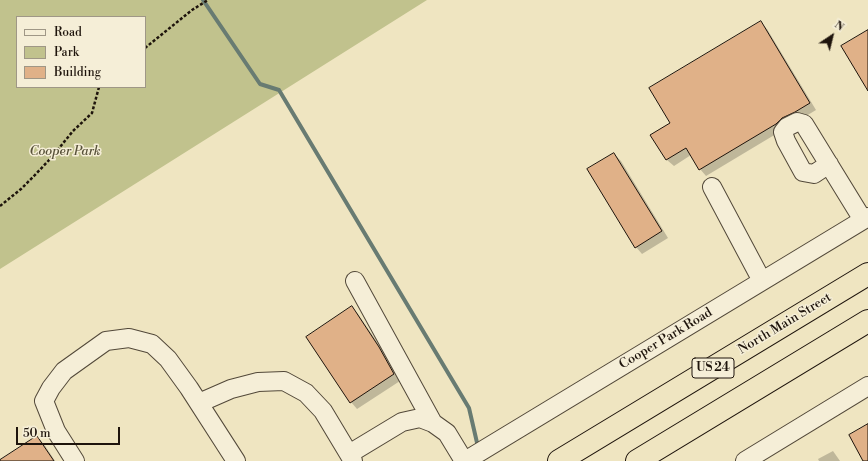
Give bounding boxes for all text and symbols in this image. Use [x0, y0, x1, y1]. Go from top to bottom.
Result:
legend [16, 16, 146, 88]
north arrow [812, 16, 852, 56]
text: N [831, 18, 846, 34]
text: Road [54, 25, 82, 40]
text: Park [54, 45, 79, 60]
text: Building [54, 65, 101, 80]
park label: Cooper Park [29, 144, 101, 160]
street label: North Main Street [736, 290, 834, 358]
street label: Cooper Park Road [617, 305, 715, 373]
road number: US 24 [692, 358, 734, 378]
scale bar [18, 419, 122, 445]
text: 50 m [23, 426, 51, 441]

